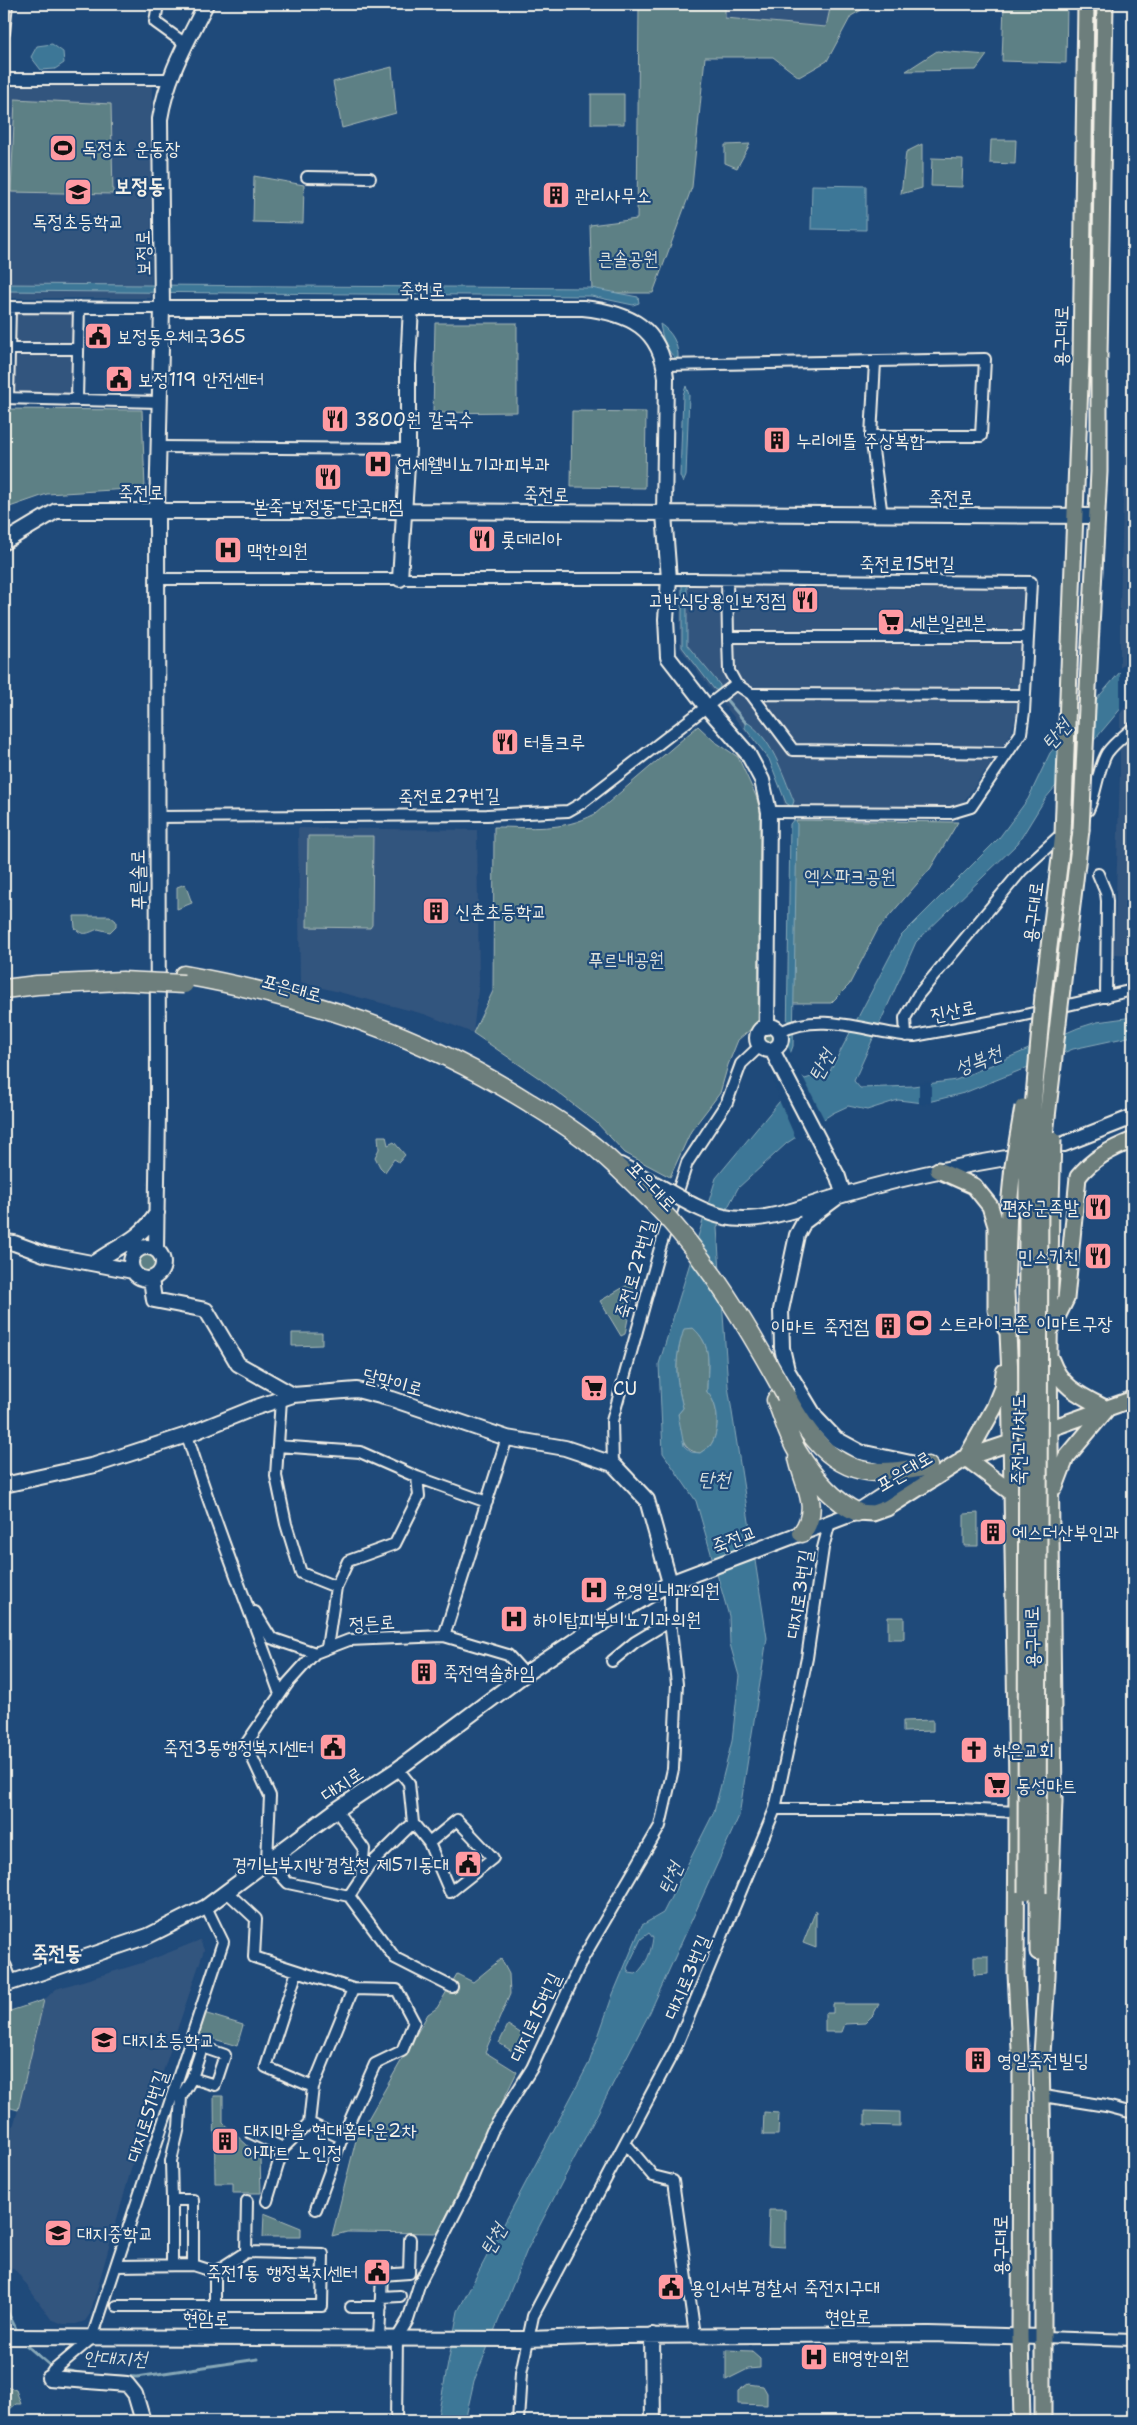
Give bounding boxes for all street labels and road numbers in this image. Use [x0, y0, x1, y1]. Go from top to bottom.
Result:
street label: 보정로 [130, 230, 156, 276]
street label: 죽현로 [399, 277, 445, 302]
street label: 용구대로 [1048, 305, 1074, 367]
street label: 죽전로 [118, 480, 164, 505]
street label: 죽전로 [523, 481, 569, 507]
street label: 죽전로 [928, 485, 974, 510]
street label: 죽전로15번길 [859, 551, 955, 576]
street label: 죽전로27번길 [398, 783, 500, 809]
street label: 푸른솔로 [125, 849, 151, 911]
street label: 용구대로 [1017, 880, 1049, 944]
street label: 포은대로 [259, 968, 325, 1008]
street label: 진산로 [928, 994, 978, 1028]
street label: 포은대로 [622, 1155, 682, 1217]
street label: 죽전로27번길 [609, 1217, 661, 1321]
street label: 달맞이로 [360, 1362, 426, 1402]
street label: 죽전고가차도 [1006, 1394, 1031, 1486]
street label: 포은대로 [871, 1445, 937, 1497]
street label: 죽전교 [708, 1519, 760, 1559]
street label: 대지로3번길 [780, 1548, 818, 1640]
street label: 용구대로 [1019, 1606, 1045, 1668]
street label: 정든로 [348, 1609, 396, 1637]
street label: 대지로 [316, 1761, 368, 1807]
street label: 대지로3번길 [658, 1931, 716, 2023]
street label: 대지로15번길 [503, 1968, 567, 2066]
street label: 대지로51번길 [120, 2067, 174, 2165]
street label: 용구대로 [988, 2214, 1013, 2276]
street label: 현암로 [825, 2304, 871, 2329]
street label: 현암로 [183, 2306, 229, 2331]

